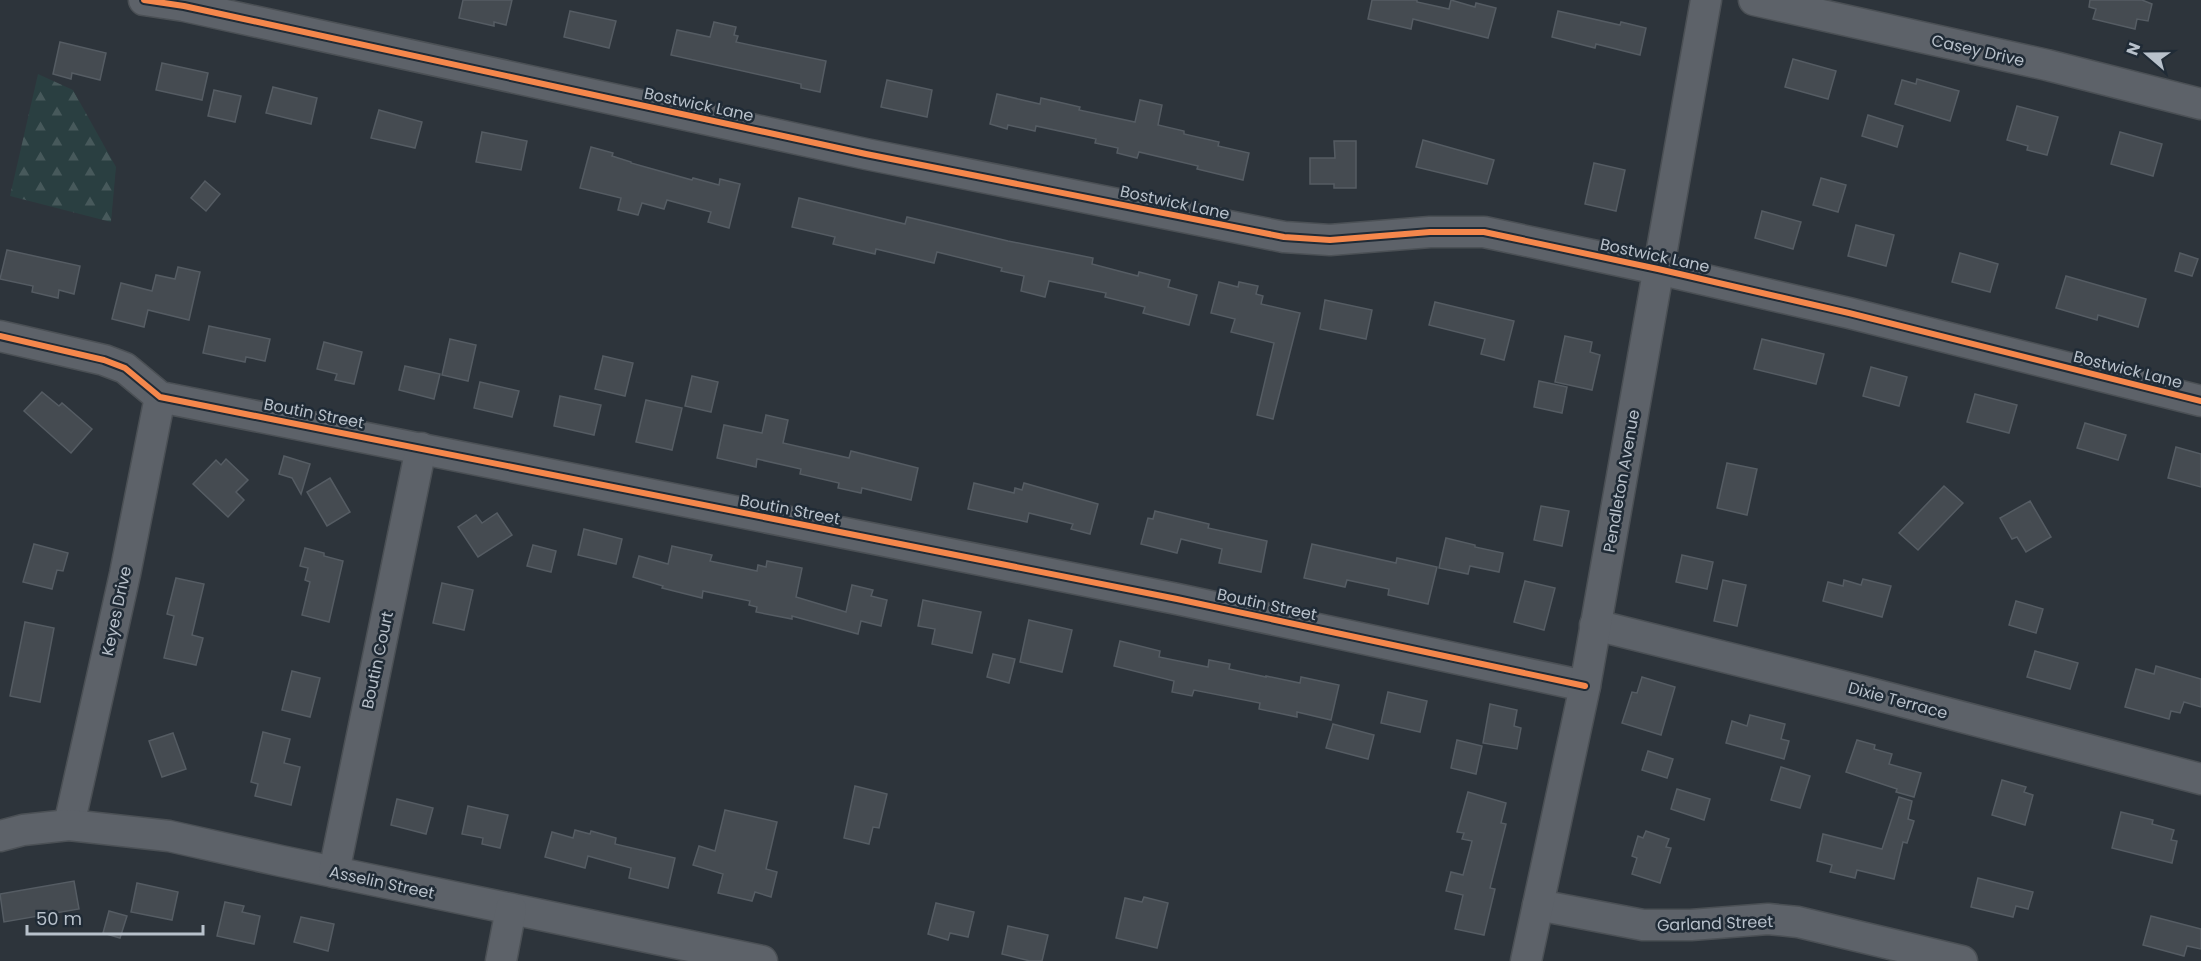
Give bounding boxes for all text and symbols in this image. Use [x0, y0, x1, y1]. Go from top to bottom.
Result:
north arrow [2117, 24, 2177, 84]
street label: Casey Drive [1929, 29, 2027, 72]
text: N [2121, 39, 2146, 59]
street label: Bostwick Lane [642, 82, 756, 127]
street label: Bostwick Lane [1118, 180, 1232, 225]
street label: Bostwick Lane [1598, 233, 1712, 278]
street label: Bostwick Lane [2071, 345, 2185, 394]
street label: Boutin Street [262, 393, 366, 434]
street label: Pendleton Avenue [1598, 408, 1645, 554]
street label: Boutin Street [738, 489, 842, 530]
street label: Keyes Drive [96, 564, 137, 658]
street label: Boutin Street [1215, 583, 1319, 626]
street label: Boutin Court [356, 609, 399, 711]
street label: Dixie Terrace [1846, 676, 1950, 725]
street label: Asselin Street [327, 860, 437, 905]
scale bar [27, 898, 202, 936]
text: 50 m [36, 906, 82, 931]
street label: Garland Street [1657, 910, 1774, 937]

